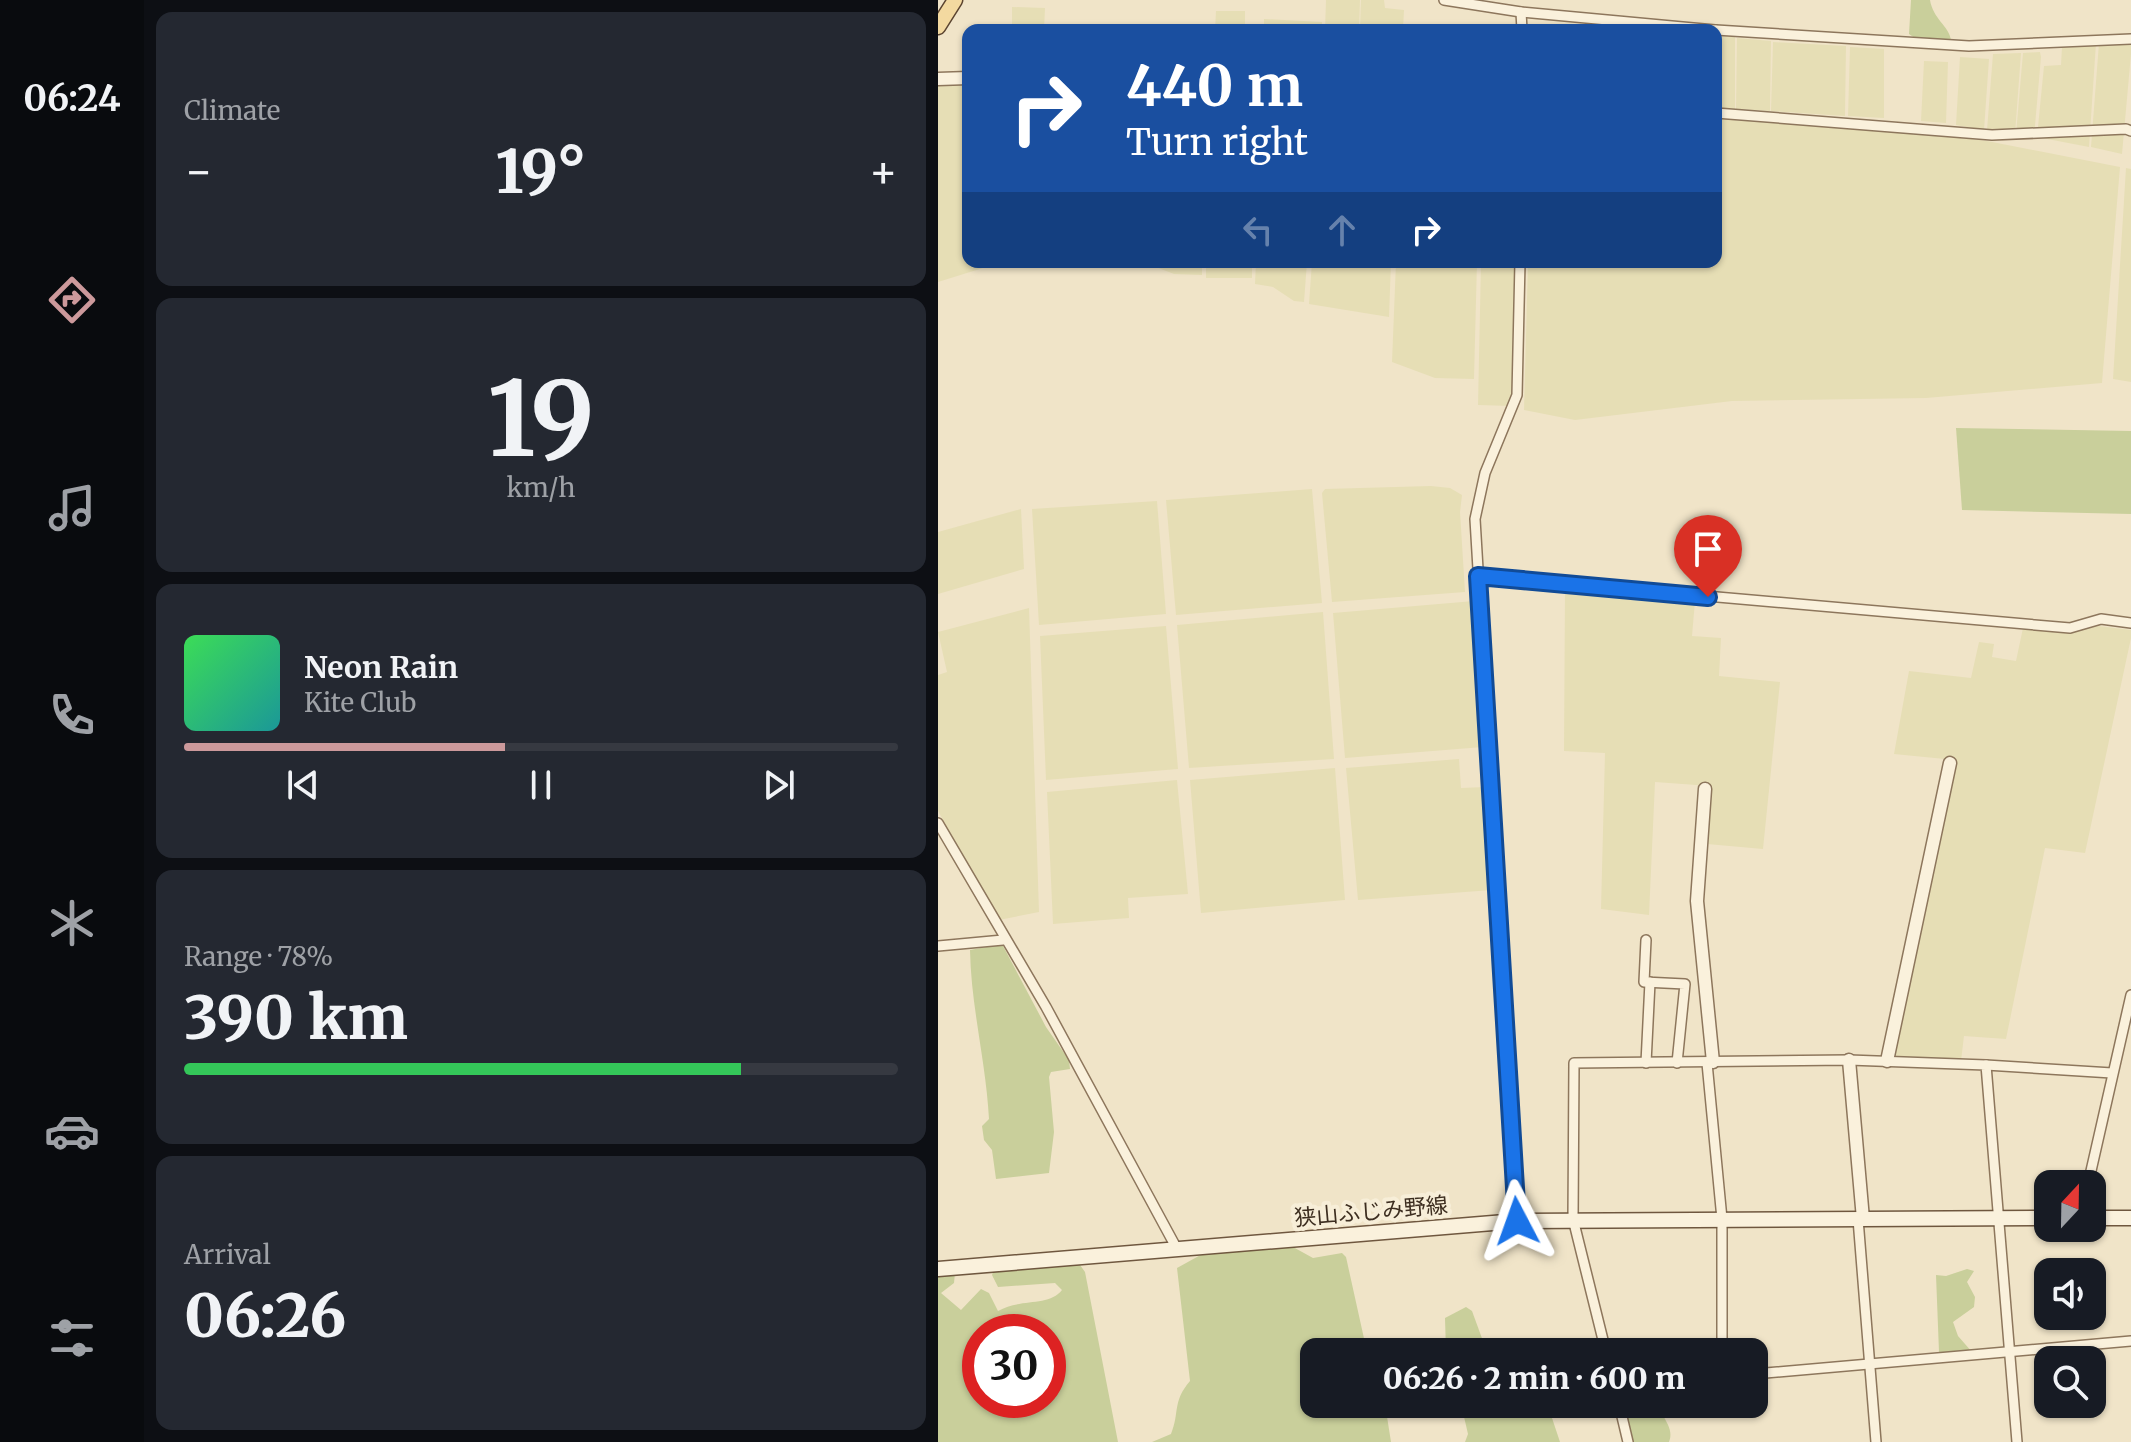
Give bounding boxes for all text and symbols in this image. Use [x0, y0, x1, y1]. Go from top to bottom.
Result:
text: 440 m [1126, 51, 1303, 121]
icon: right [994, 56, 1098, 160]
text: 06:24 [23, 76, 121, 121]
text: Climate [184, 94, 280, 127]
text: Turn right [1126, 120, 1308, 165]
text: 19° [496, 134, 586, 209]
text: − [184, 144, 213, 199]
text: + [869, 144, 898, 199]
icon: left [1236, 208, 1280, 252]
icon: ahead [1320, 208, 1364, 252]
icon: right [1404, 208, 1448, 252]
icon: directions [44, 272, 100, 328]
text: 19 [487, 354, 595, 484]
text: km/h [507, 471, 575, 504]
icon: music [44, 480, 100, 536]
pin [1674, 515, 1742, 597]
icon: arrive [1686, 527, 1730, 571]
text: Neon Rain [304, 648, 458, 686]
text: Kite Club [304, 686, 416, 719]
icon: phone [44, 687, 100, 743]
icon: previous [281, 763, 325, 807]
icon: pause [519, 763, 563, 807]
icon: next [757, 763, 801, 807]
icon: climate [44, 895, 100, 951]
text: Range · 78% [184, 940, 333, 973]
text: 390 km [184, 980, 408, 1055]
icon: car [44, 1103, 100, 1159]
north arrow [2034, 1170, 2106, 1242]
map controls [2034, 1170, 2106, 1418]
position arrow [1475, 1179, 1559, 1263]
street label: 狭山ふじみ野線 [1293, 1190, 1449, 1232]
text: Arrival [184, 1238, 271, 1271]
button: sound [2034, 1258, 2106, 1330]
text: 06:26 [184, 1278, 346, 1353]
icon: filters [44, 1310, 100, 1366]
speed limit sign: 30 [962, 1314, 1066, 1418]
button: search [2034, 1346, 2106, 1418]
text: 06:26 · 2 min · 600 m [1383, 1359, 1685, 1397]

